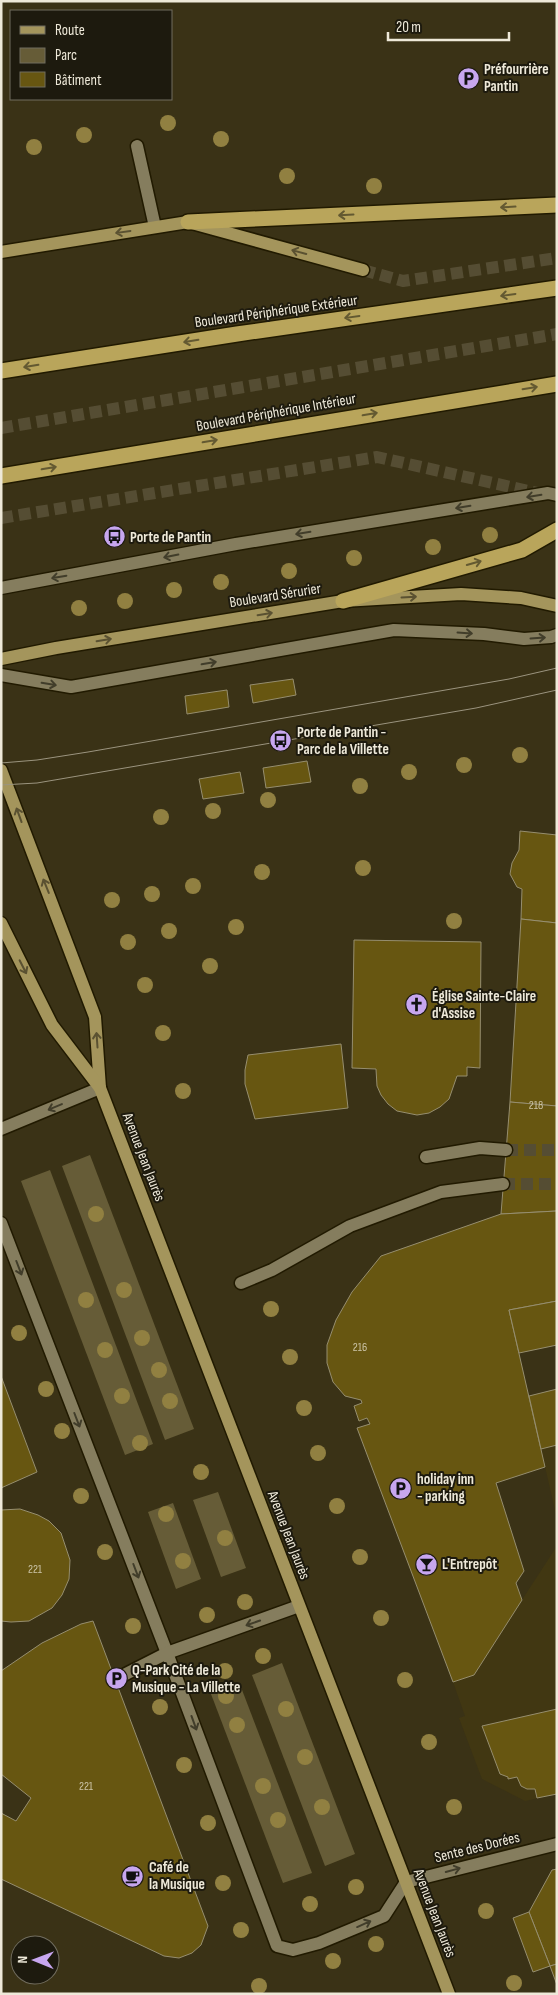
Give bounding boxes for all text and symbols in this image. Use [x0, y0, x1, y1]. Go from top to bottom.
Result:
legend [10, 10, 172, 100]
scale bar [388, 10, 509, 42]
text: 20 m [396, 18, 421, 37]
text: Route [55, 21, 85, 40]
text: Parc [55, 46, 77, 65]
place label: Préfourrière Pantin [484, 60, 549, 96]
parking icon: Préfourrière Pantin [456, 66, 480, 90]
text: Bâtiment [55, 71, 102, 90]
one-way arrow [500, 202, 516, 212]
one-way arrow [338, 210, 354, 219]
one-way arrow [115, 227, 131, 237]
one-way arrow [291, 247, 307, 257]
one-way arrow [501, 290, 517, 300]
street label: Boulevard Périphérique Extérieur [194, 291, 359, 332]
one-way arrow [344, 312, 360, 322]
one-way arrow [183, 336, 199, 346]
one-way arrow [23, 362, 39, 372]
one-way arrow [522, 383, 538, 393]
street label: Boulevard Périphérique Intérieur [195, 389, 358, 436]
one-way arrow [361, 409, 377, 419]
one-way arrow [201, 436, 217, 446]
one-way arrow [41, 463, 57, 473]
one-way arrow [526, 491, 542, 501]
one-way arrow [455, 503, 471, 513]
bus stop icon: Porte de Pantin [102, 525, 126, 549]
place label: Porte de Pantin [130, 528, 211, 547]
one-way arrow [295, 528, 311, 538]
one-way arrow [163, 552, 179, 561]
one-way arrow [465, 558, 481, 568]
one-way arrow [52, 572, 68, 582]
street label: Boulevard Sérurier [228, 579, 323, 612]
one-way arrow [401, 592, 417, 601]
one-way arrow [256, 608, 272, 618]
one-way arrow [457, 628, 473, 638]
one-way arrow [530, 633, 546, 643]
one-way arrow [96, 635, 112, 645]
one-way arrow [201, 657, 217, 667]
one-way arrow [41, 679, 57, 689]
place label: Porte de Pantin - Parc de la Villette [297, 723, 389, 759]
bus stop icon: Porte de Pantin - Parc de la Villette [269, 729, 293, 753]
one-way arrow [14, 808, 23, 823]
one-way arrow [41, 879, 51, 894]
one-way arrow [18, 959, 28, 974]
place label: Église Sainte-Claire d'Assise [432, 987, 536, 1023]
church icon: Église Sainte-Claire d'Assise [404, 993, 428, 1017]
one-way arrow [92, 1032, 101, 1048]
house number: 218 [529, 1098, 543, 1113]
one-way arrow [48, 1103, 63, 1113]
street label: Avenue Jean Jaurès [118, 1109, 169, 1204]
one-way arrow [15, 1260, 24, 1276]
house number: 216 [353, 1340, 367, 1355]
one-way arrow [73, 1412, 83, 1427]
place label: holiday inn - parking [417, 1470, 474, 1506]
parking icon: holiday inn - parking [389, 1476, 413, 1500]
street label: Avenue Jean Jaurès [263, 1487, 314, 1582]
bar icon: L'Entrepôt [414, 1552, 438, 1576]
place label: L'Entrepôt [442, 1555, 497, 1574]
house number: 221 [28, 1562, 43, 1577]
one-way arrow [132, 1563, 141, 1579]
one-way arrow [245, 1618, 261, 1628]
place label: Q-Park Cité de la Musique - La Villette [132, 1661, 240, 1697]
parking icon: Q-Park Cité de la Musique - La Villette [104, 1667, 128, 1691]
one-way arrow [190, 1715, 199, 1731]
house number: 221 [79, 1779, 94, 1794]
street label: Sente des Dorées [433, 1828, 522, 1867]
place label: Café de la Musique [149, 1858, 205, 1894]
cafe icon: Café de la Musique [121, 1864, 145, 1888]
one-way arrow [444, 1864, 460, 1874]
street label: Avenue Jean Jaurès [409, 1865, 460, 1960]
one-way arrow [356, 1919, 371, 1929]
north arrow [10, 1935, 60, 1985]
text: N [14, 1956, 31, 1964]

